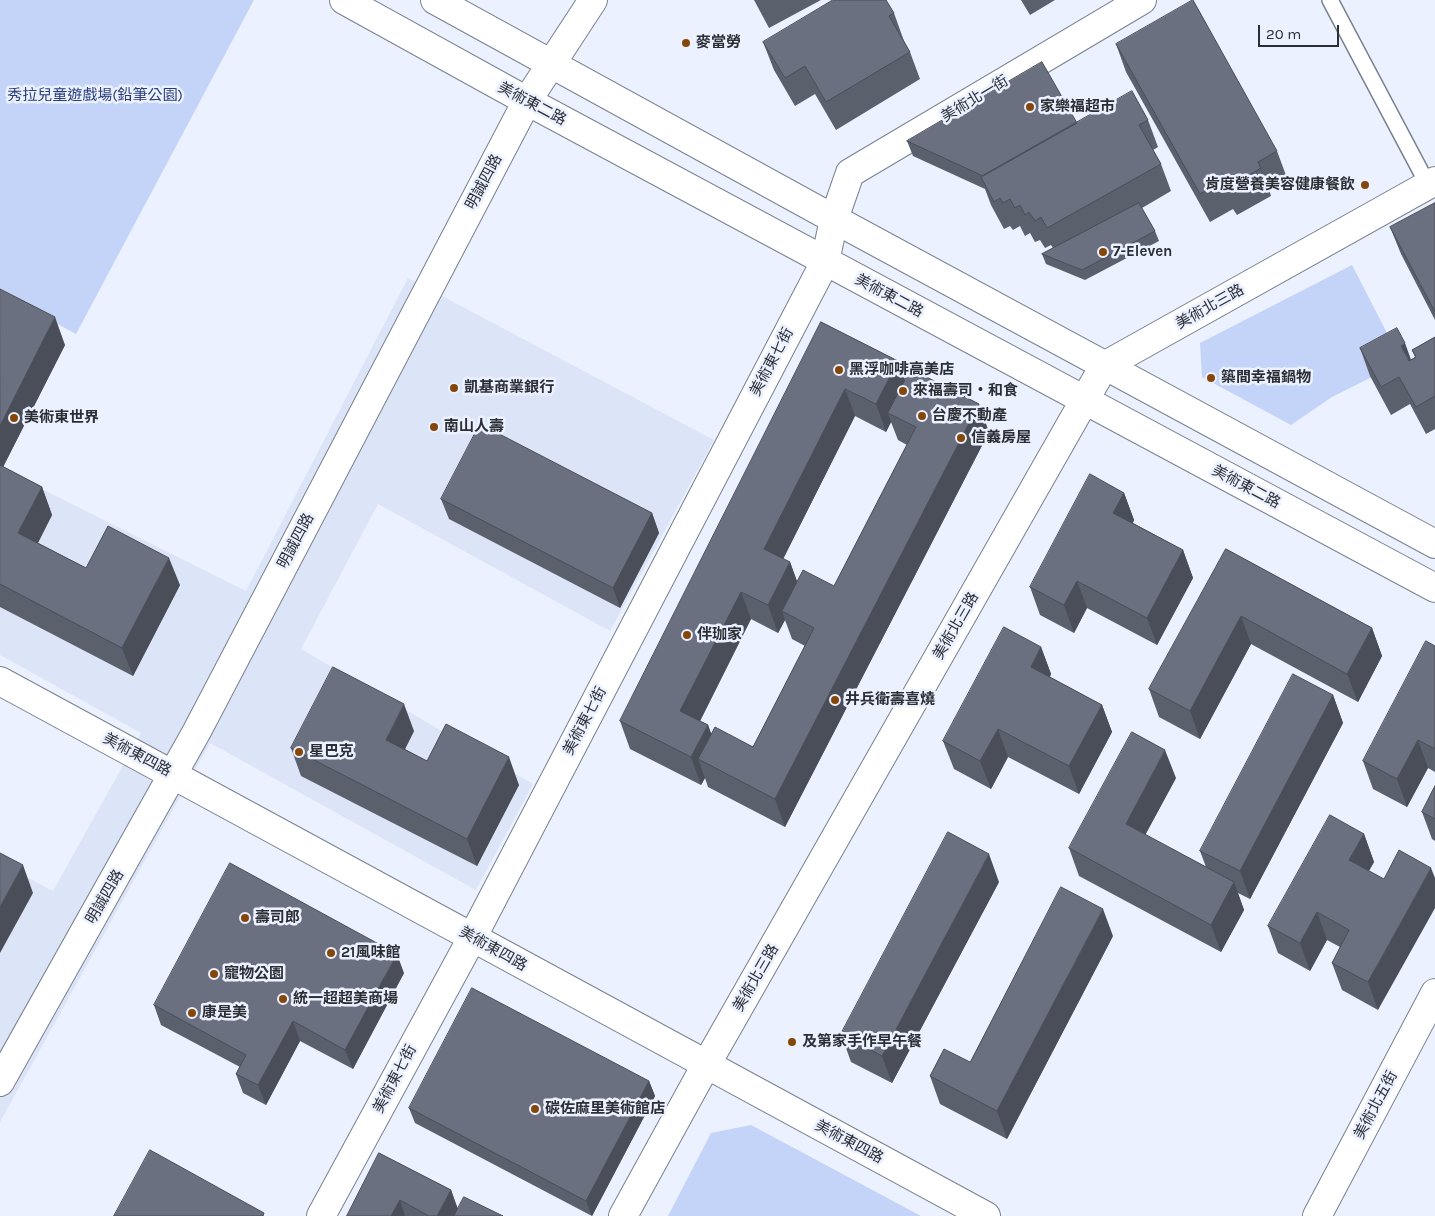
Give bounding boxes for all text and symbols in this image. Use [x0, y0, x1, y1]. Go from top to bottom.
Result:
scale bar [1260, 15, 1341, 47]
text: 20 m [1266, 25, 1301, 43]
place label: 麥當勞 [696, 34, 741, 52]
marker: 麥當勞 [680, 37, 692, 49]
street label: 美術北一街 [938, 72, 1012, 126]
street label: 美術東二路 [495, 78, 569, 130]
park label: 秀拉兒童遊戲場(鉛筆公園) [7, 87, 183, 105]
place label: 家樂福超市 [1040, 98, 1115, 116]
marker: 家樂福超市 [1024, 101, 1036, 113]
street label: 明誠四路 [462, 151, 506, 213]
place label: 肯度營養美容健康餐飲 [1205, 176, 1355, 194]
marker: 肯度營養美容健康餐飲 [1359, 179, 1371, 191]
place label: 7-Eleven [1113, 243, 1172, 261]
marker: 7-Eleven [1097, 246, 1109, 258]
street label: 美術東二路 [852, 270, 926, 322]
street label: 美術北三路 [1173, 281, 1247, 333]
street label: 美術東七街 [746, 325, 798, 399]
place label: 黑浮咖啡高美店 [849, 361, 954, 379]
marker: 黑浮咖啡高美店 [833, 364, 845, 376]
place label: 築間幸福鍋物 [1221, 369, 1311, 387]
marker: 築間幸福鍋物 [1205, 372, 1217, 384]
place label: 凱基商業銀行 [464, 379, 554, 397]
marker: 凱基商業銀行 [448, 382, 460, 394]
place label: 來福壽司‧和食 [913, 382, 1018, 400]
marker: 來福壽司‧和食 [897, 385, 909, 397]
place label: 台慶不動產 [932, 407, 1007, 425]
place label: 美術東世界 [24, 409, 99, 427]
marker: 台慶不動產 [916, 410, 928, 422]
marker: 美術東世界 [8, 412, 20, 424]
place label: 南山人壽 [444, 418, 504, 436]
marker: 南山人壽 [428, 421, 440, 433]
place label: 信義房屋 [971, 429, 1031, 447]
marker: 信義房屋 [955, 432, 967, 444]
street label: 美術東二路 [1209, 461, 1283, 513]
street label: 明誠四路 [274, 510, 318, 572]
street label: 美術北三路 [929, 589, 983, 663]
place label: 伴珈家 [697, 626, 742, 644]
marker: 伴珈家 [681, 629, 693, 641]
street label: 美術東七街 [559, 684, 611, 758]
place label: 井兵衛壽喜燒 [845, 691, 935, 709]
marker: 井兵衛壽喜燒 [829, 694, 841, 706]
street label: 美術東四路 [100, 729, 174, 781]
place label: 星巴克 [309, 743, 354, 761]
marker: 星巴克 [293, 746, 305, 758]
street label: 明誠四路 [82, 867, 128, 927]
place label: 壽司郎 [255, 909, 300, 927]
marker: 壽司郎 [239, 912, 251, 924]
street label: 美術東四路 [456, 923, 530, 975]
street label: 美術北三路 [729, 941, 783, 1015]
place label: 21風味館 [341, 944, 400, 962]
marker: 21風味館 [325, 947, 337, 959]
place label: 寵物公園 [224, 965, 284, 983]
marker: 寵物公園 [208, 968, 220, 980]
place label: 統一超超美商場 [293, 990, 398, 1008]
marker: 統一超超美商場 [277, 993, 289, 1005]
place label: 康是美 [202, 1004, 247, 1022]
marker: 康是美 [186, 1007, 198, 1019]
place label: 及第家手作早午餐 [802, 1033, 922, 1051]
marker: 及第家手作早午餐 [786, 1036, 798, 1048]
street label: 美術東七街 [369, 1042, 421, 1116]
street label: 美術北五街 [1350, 1068, 1402, 1142]
place label: 碳佐麻里美術館店 [545, 1100, 665, 1118]
marker: 碳佐麻里美術館店 [529, 1103, 541, 1115]
street label: 美術東四路 [812, 1116, 886, 1168]

